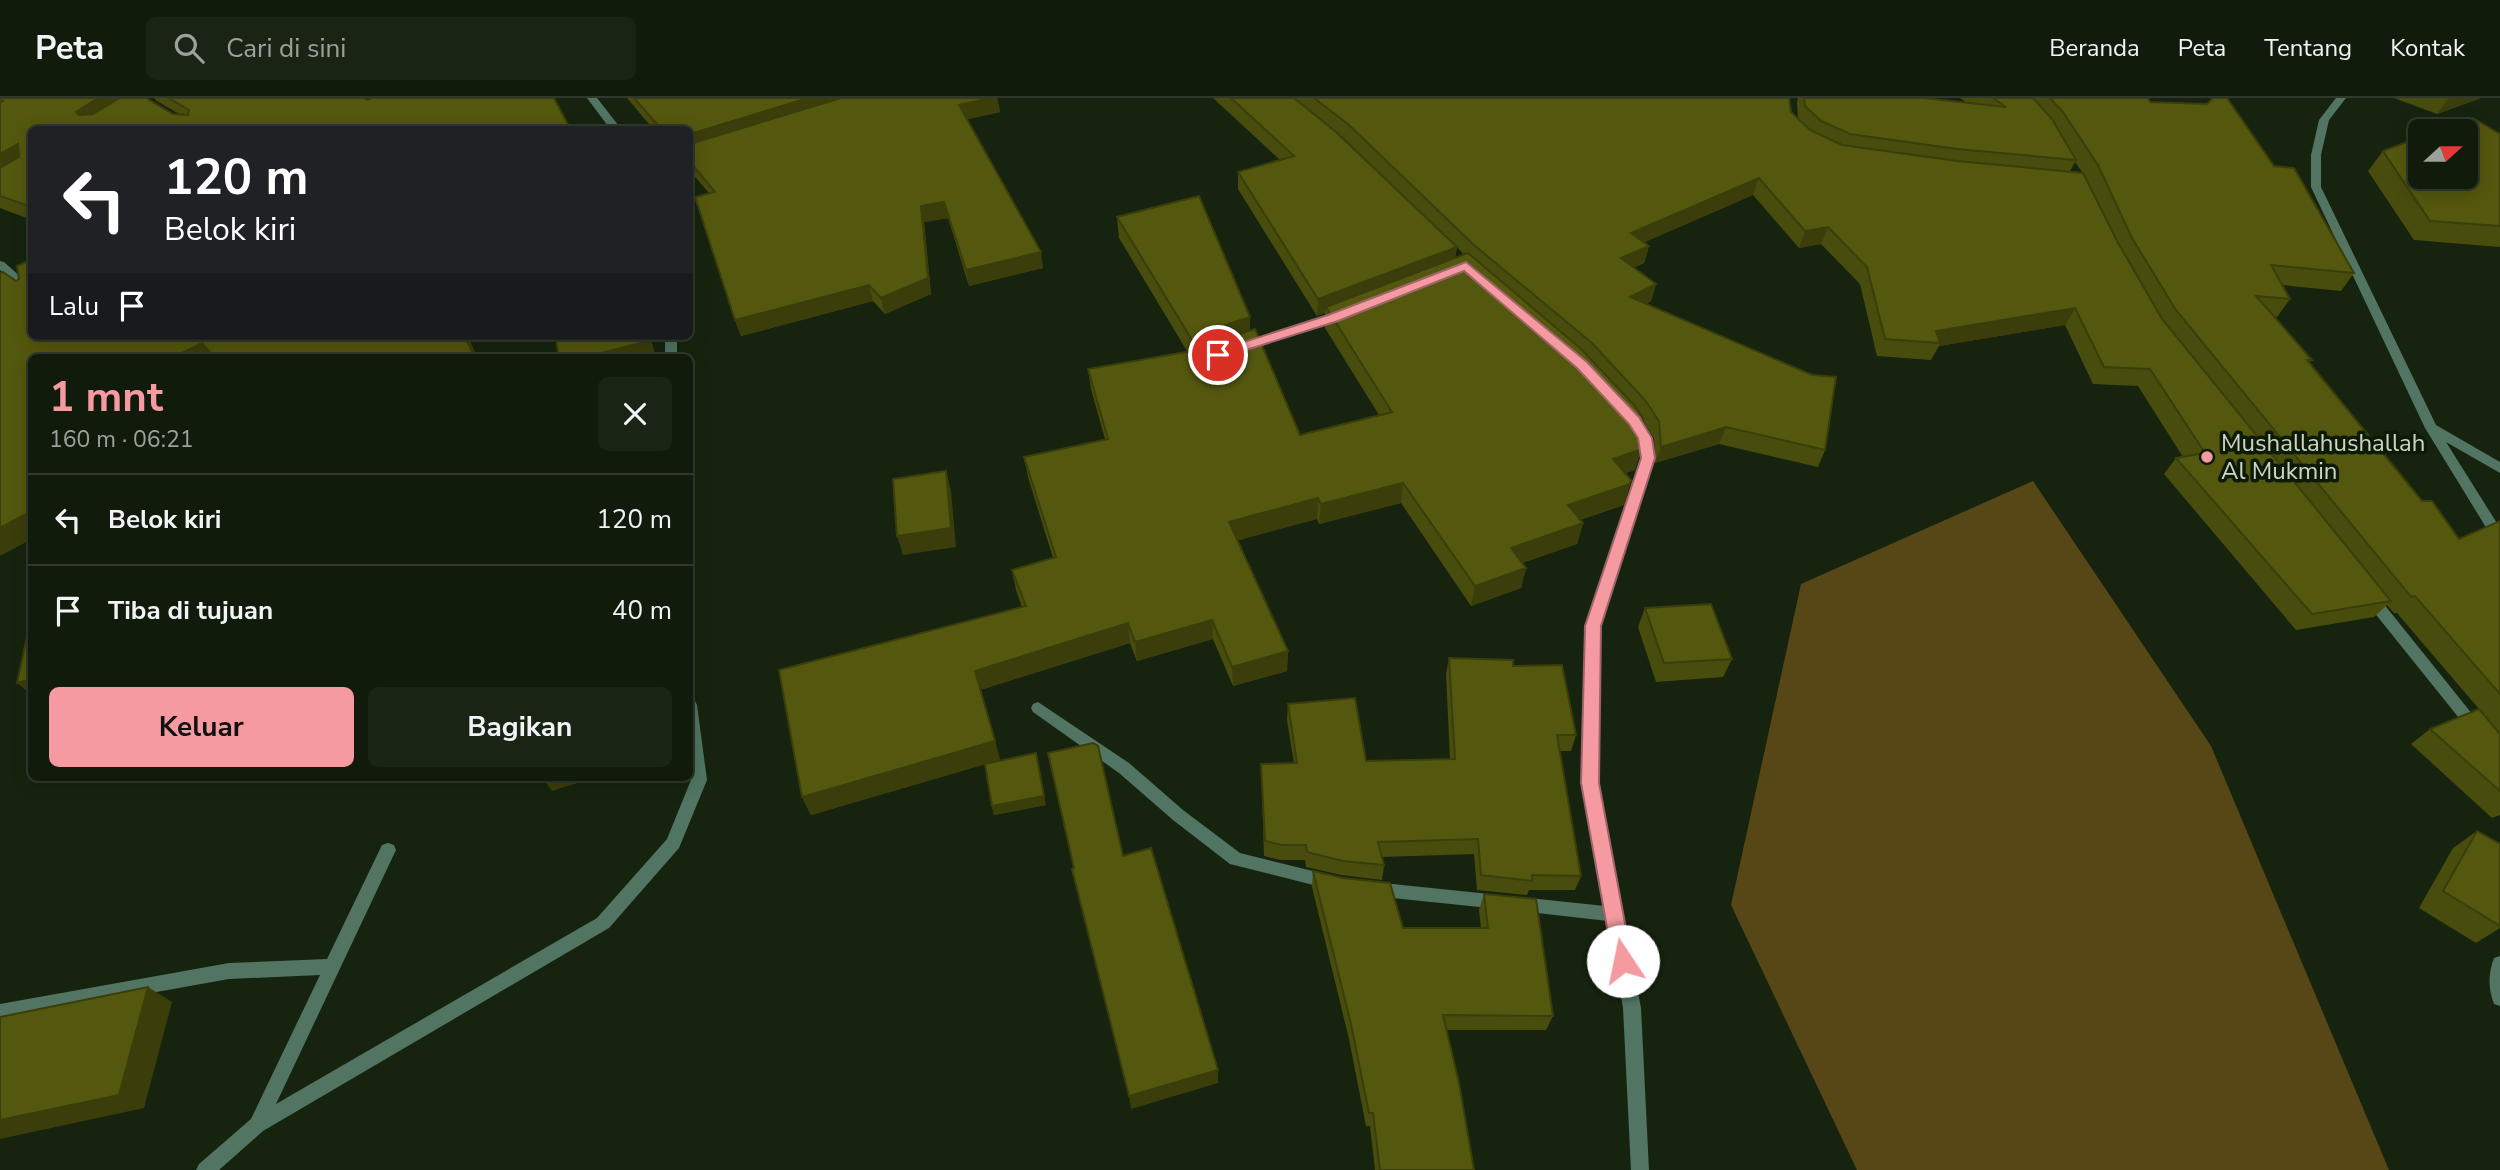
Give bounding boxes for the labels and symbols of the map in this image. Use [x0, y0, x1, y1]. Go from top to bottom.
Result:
north arrow [2408, 119, 2478, 189]
pin [1188, 325, 1248, 385]
place label: Mushallahushallah Al Mukmin [2221, 427, 2425, 487]
marker: Mushallahushallah Al Mukmin [2199, 449, 2215, 465]
position arrow [1586, 924, 1660, 998]

